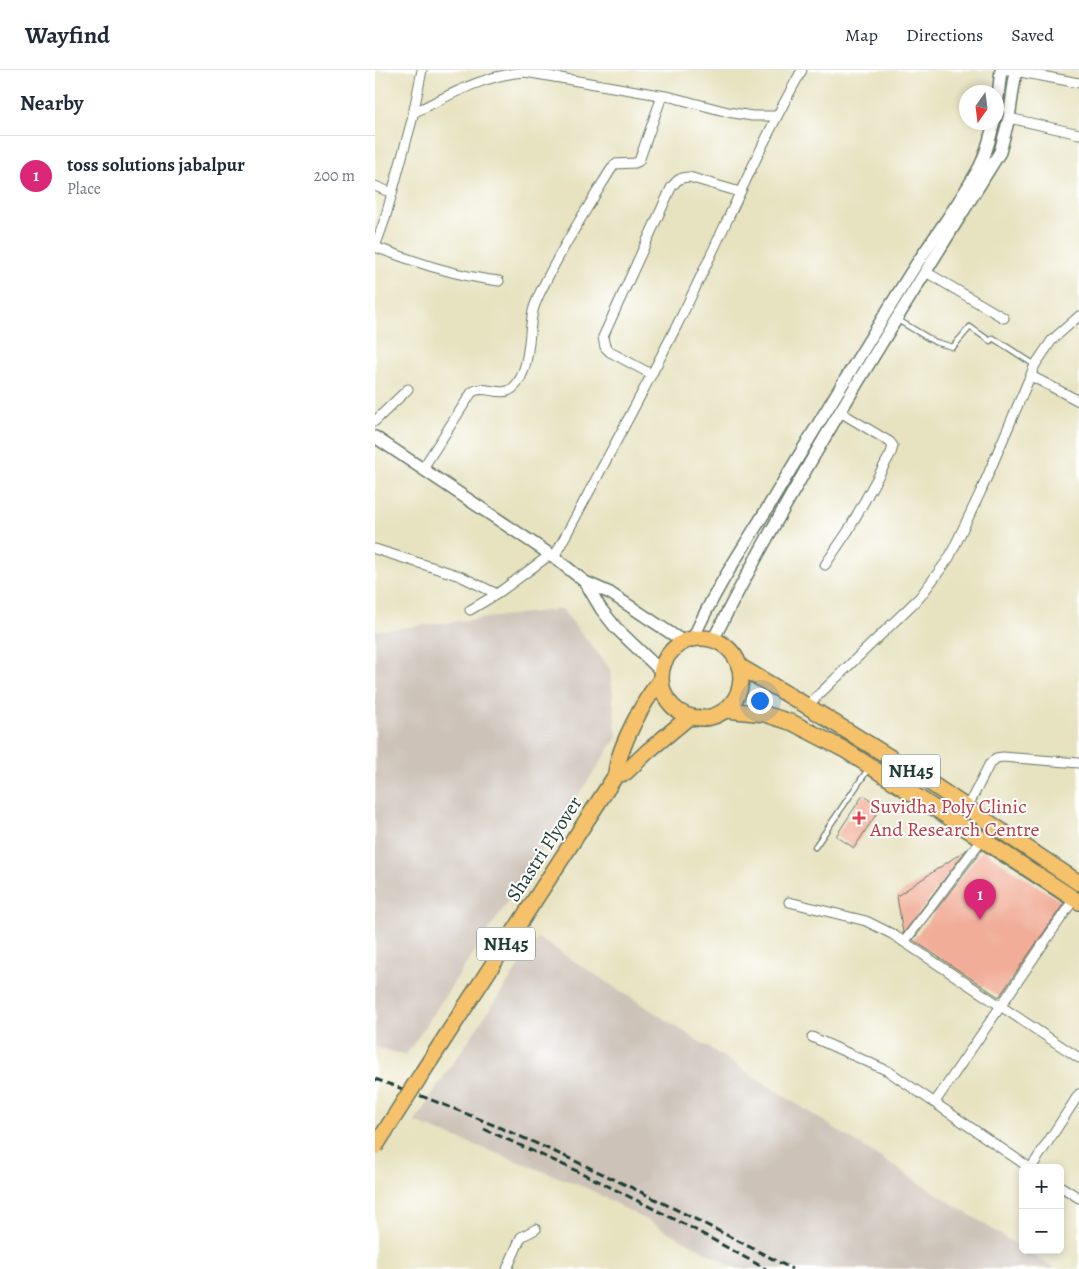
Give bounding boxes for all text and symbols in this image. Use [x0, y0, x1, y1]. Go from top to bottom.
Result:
text: Wayfind [25, 19, 110, 51]
text: Map [845, 23, 878, 47]
text: Directions [906, 23, 983, 47]
text: Saved [1011, 23, 1054, 47]
north arrow [959, 85, 1004, 130]
text: Nearby [20, 89, 83, 117]
text: toss solutions jabalpur [67, 152, 245, 178]
text: 1 [33, 165, 39, 187]
text: 200 m [314, 165, 355, 187]
text: Place [67, 178, 101, 200]
your location [747, 688, 773, 714]
road number: NH45 [882, 754, 940, 788]
street label: Shastri Flyover [500, 791, 588, 907]
place label: Suvidha Poly Clinic And Research Centre [869, 793, 1040, 843]
marker: Suvidha Poly Clinic And Research Centre [852, 811, 866, 825]
pin: 1 [964, 879, 996, 920]
road number: NH45 [477, 928, 535, 961]
map controls [1019, 1164, 1064, 1254]
button: + [1019, 1164, 1064, 1209]
button: − [1019, 1209, 1064, 1254]

